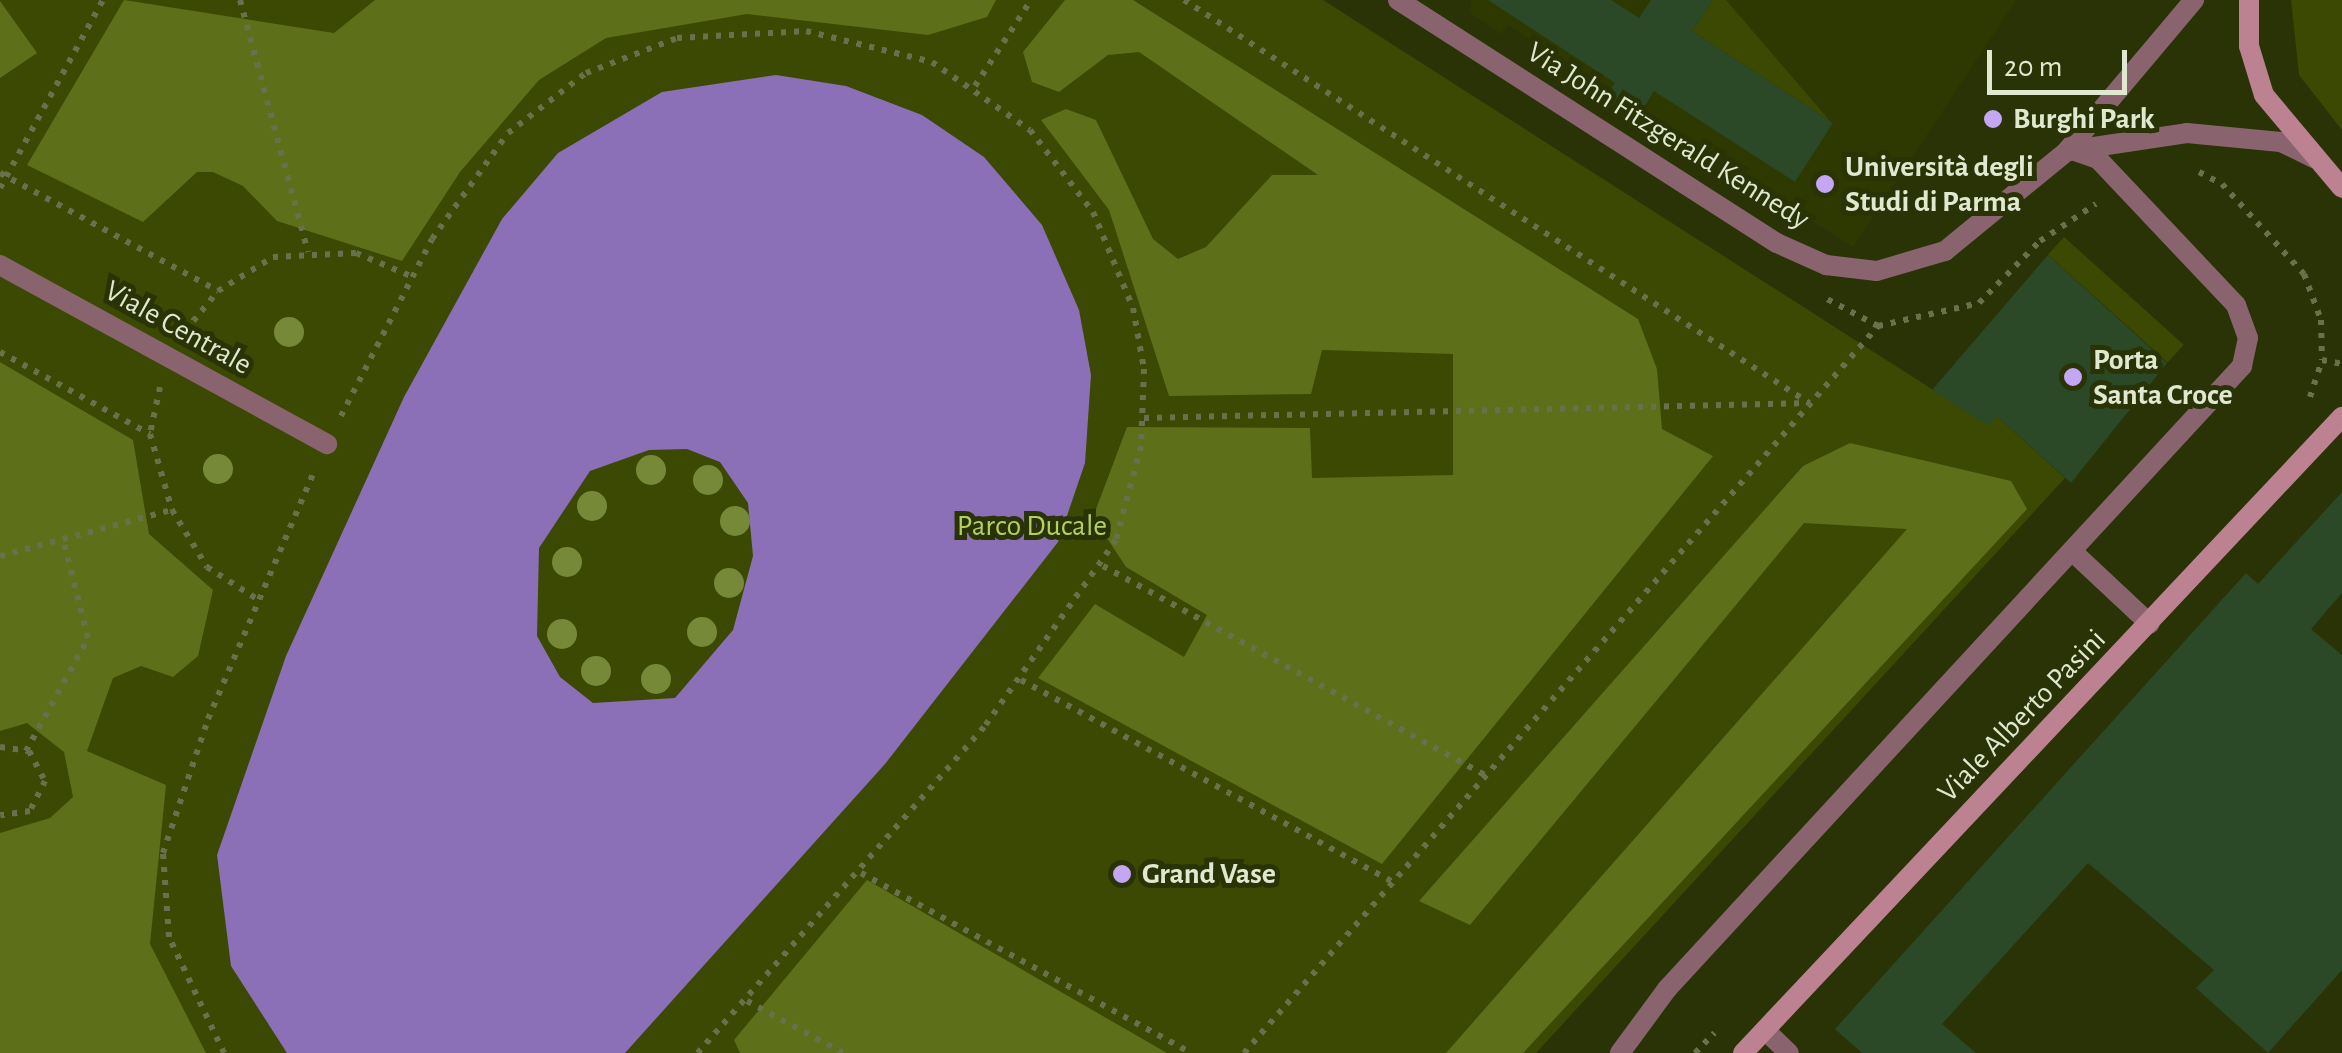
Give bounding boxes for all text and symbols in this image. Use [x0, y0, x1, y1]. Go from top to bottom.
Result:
scale bar [1992, 30, 2132, 92]
street label: Via John Fitzgerald Kennedy [1520, 34, 1816, 238]
text: 20 m [2004, 52, 2062, 82]
place label: Burghi Park [2013, 101, 2155, 137]
marker: Burghi Park [1982, 108, 2004, 130]
place label: Università degli Studi di Parma [1845, 149, 2034, 220]
marker: Università degli Studi di Parma [1814, 173, 1836, 195]
street label: Viale Centrale [98, 273, 258, 383]
place label: Porta Santa Croce [2093, 342, 2233, 412]
marker: Porta Santa Croce [2062, 366, 2084, 388]
park label: Parco Ducale [957, 508, 1107, 544]
street label: Viale Alberto Pasini [1930, 622, 2114, 810]
place label: Grand Vase [1142, 856, 1276, 892]
marker: Grand Vase [1111, 863, 1133, 885]

